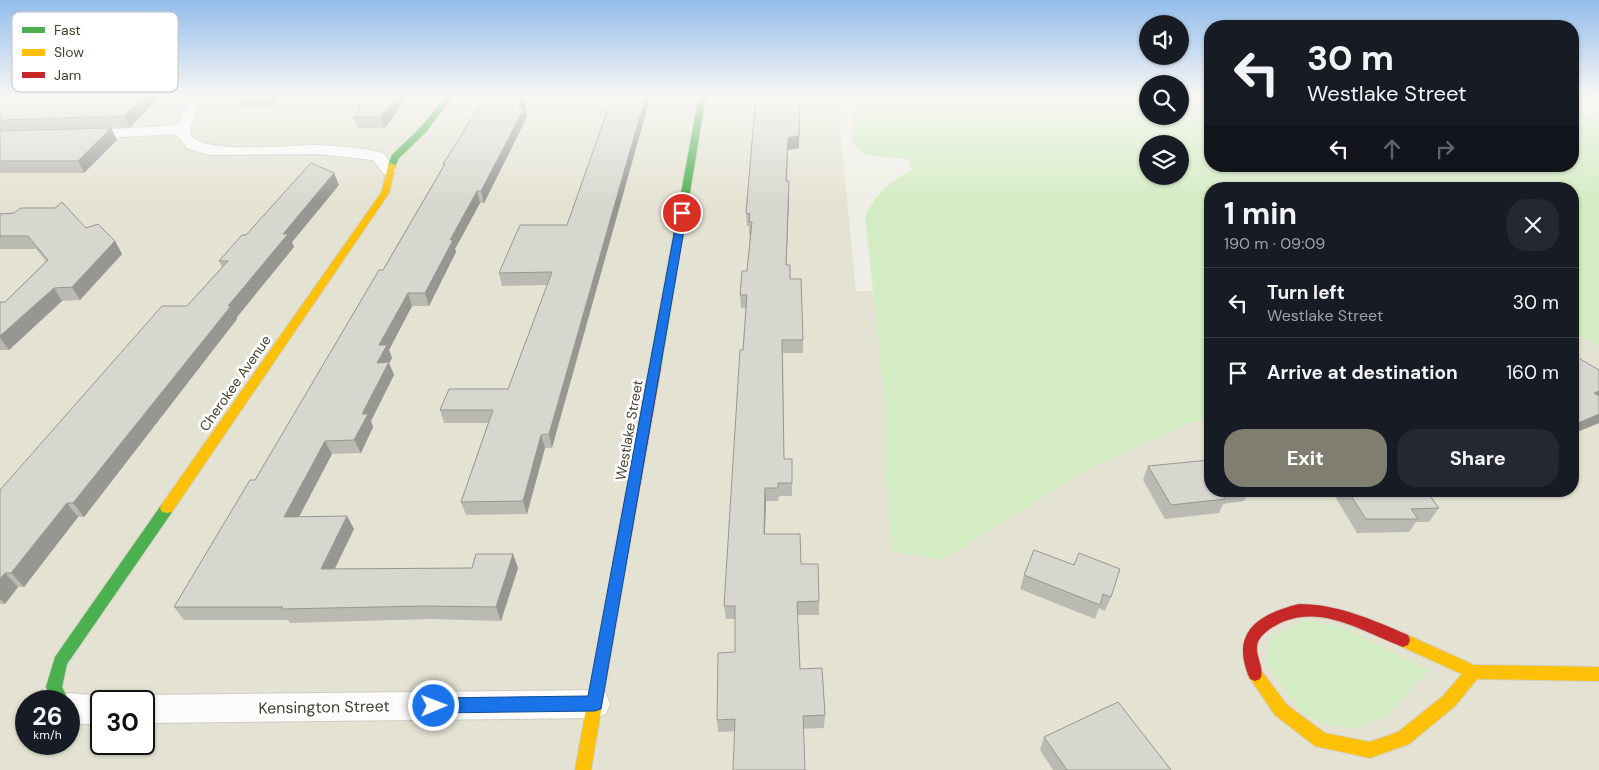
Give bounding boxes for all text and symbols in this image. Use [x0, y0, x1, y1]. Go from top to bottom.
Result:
legend [12, 12, 178, 92]
map controls [1139, 15, 1189, 185]
button: sound [1139, 15, 1189, 65]
text: Fast [54, 21, 81, 39]
text: 30 m [1307, 35, 1394, 81]
icon: left [1224, 40, 1289, 105]
text: Slow [54, 43, 84, 61]
text: Jam [54, 66, 81, 84]
button: search [1139, 75, 1189, 125]
text: Westlake Street [1307, 79, 1467, 108]
button: layers [1139, 135, 1189, 185]
icon: left [1325, 135, 1353, 163]
icon: ahead [1378, 135, 1406, 163]
icon: right [1431, 135, 1459, 163]
pin [661, 192, 703, 234]
text: 1 min [1224, 194, 1297, 233]
icon: arrive [668, 199, 696, 227]
button: close [1507, 199, 1559, 251]
text: 190 m · 09:09 [1224, 233, 1325, 254]
text: Turn left [1267, 280, 1345, 305]
icon: left [1224, 289, 1252, 317]
text: 30 m [1513, 290, 1559, 315]
text: Westlake Street [1267, 305, 1383, 326]
street label: Cherokee Avenue [195, 332, 275, 434]
icon: arrive [1224, 359, 1252, 387]
text: Arrive at destination [1267, 360, 1458, 385]
text: 160 m [1506, 360, 1559, 385]
street label: Westlake Street [611, 378, 647, 482]
button: Exit [1224, 429, 1387, 487]
button: Share [1397, 429, 1559, 487]
position arrow [407, 679, 459, 731]
speed limit sign: 30 [90, 690, 155, 755]
street label: Kensington Street [258, 695, 390, 719]
text: 26 [32, 700, 63, 733]
text: km/h [33, 727, 62, 743]

